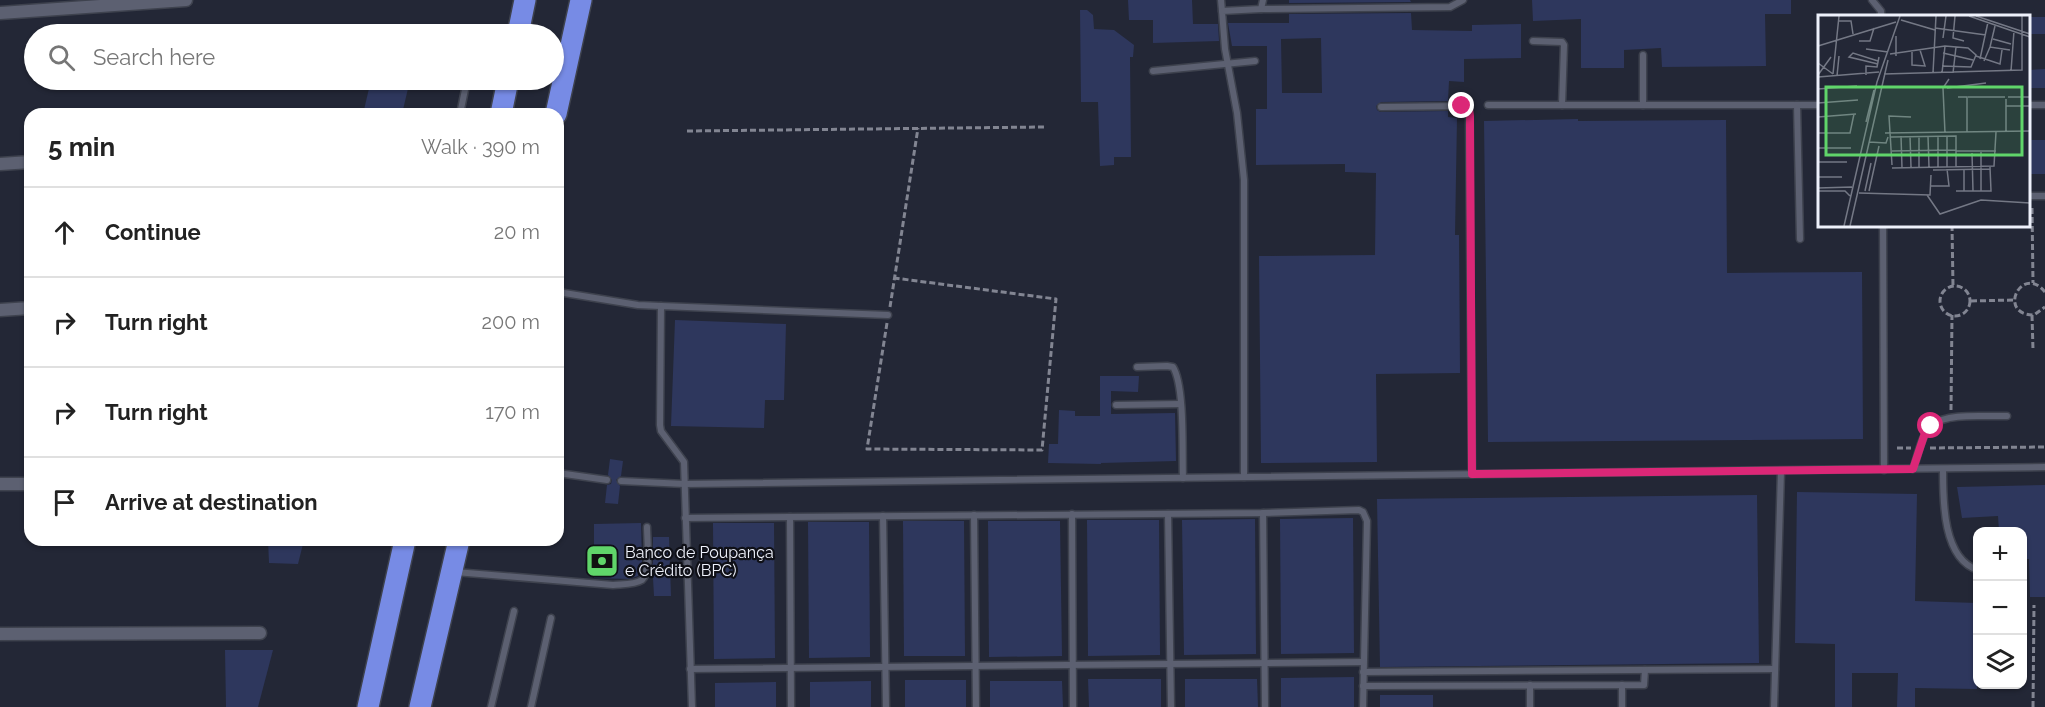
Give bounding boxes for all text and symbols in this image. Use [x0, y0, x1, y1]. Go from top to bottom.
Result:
inset map [1818, 15, 2030, 226]
search box [24, 24, 564, 90]
icon: search [45, 41, 78, 74]
text: Search here [93, 44, 215, 70]
route end [1448, 92, 1474, 118]
text: 5 min [48, 132, 115, 162]
text: Walk · 390 m [421, 135, 540, 159]
icon: ahead [48, 216, 81, 249]
text: Continue [105, 219, 201, 245]
text: 20 m [494, 220, 540, 244]
icon: right [48, 306, 81, 339]
text: Turn right [105, 309, 208, 335]
text: 200 m [482, 310, 540, 334]
icon: right [48, 396, 81, 429]
text: Turn right [105, 399, 208, 425]
text: 170 m [485, 400, 540, 424]
route start [1917, 412, 1943, 438]
icon: arrive [48, 486, 81, 519]
text: Arrive at destination [105, 489, 318, 515]
map controls [1973, 527, 2027, 689]
button: + [1973, 527, 2027, 581]
bank icon: Banco de Poupança e Crédito (BPC) [584, 543, 620, 579]
place label: Banco de Poupança e Crédito (BPC) [625, 543, 774, 580]
button: − [1973, 581, 2027, 635]
button: layers [1973, 635, 2027, 689]

